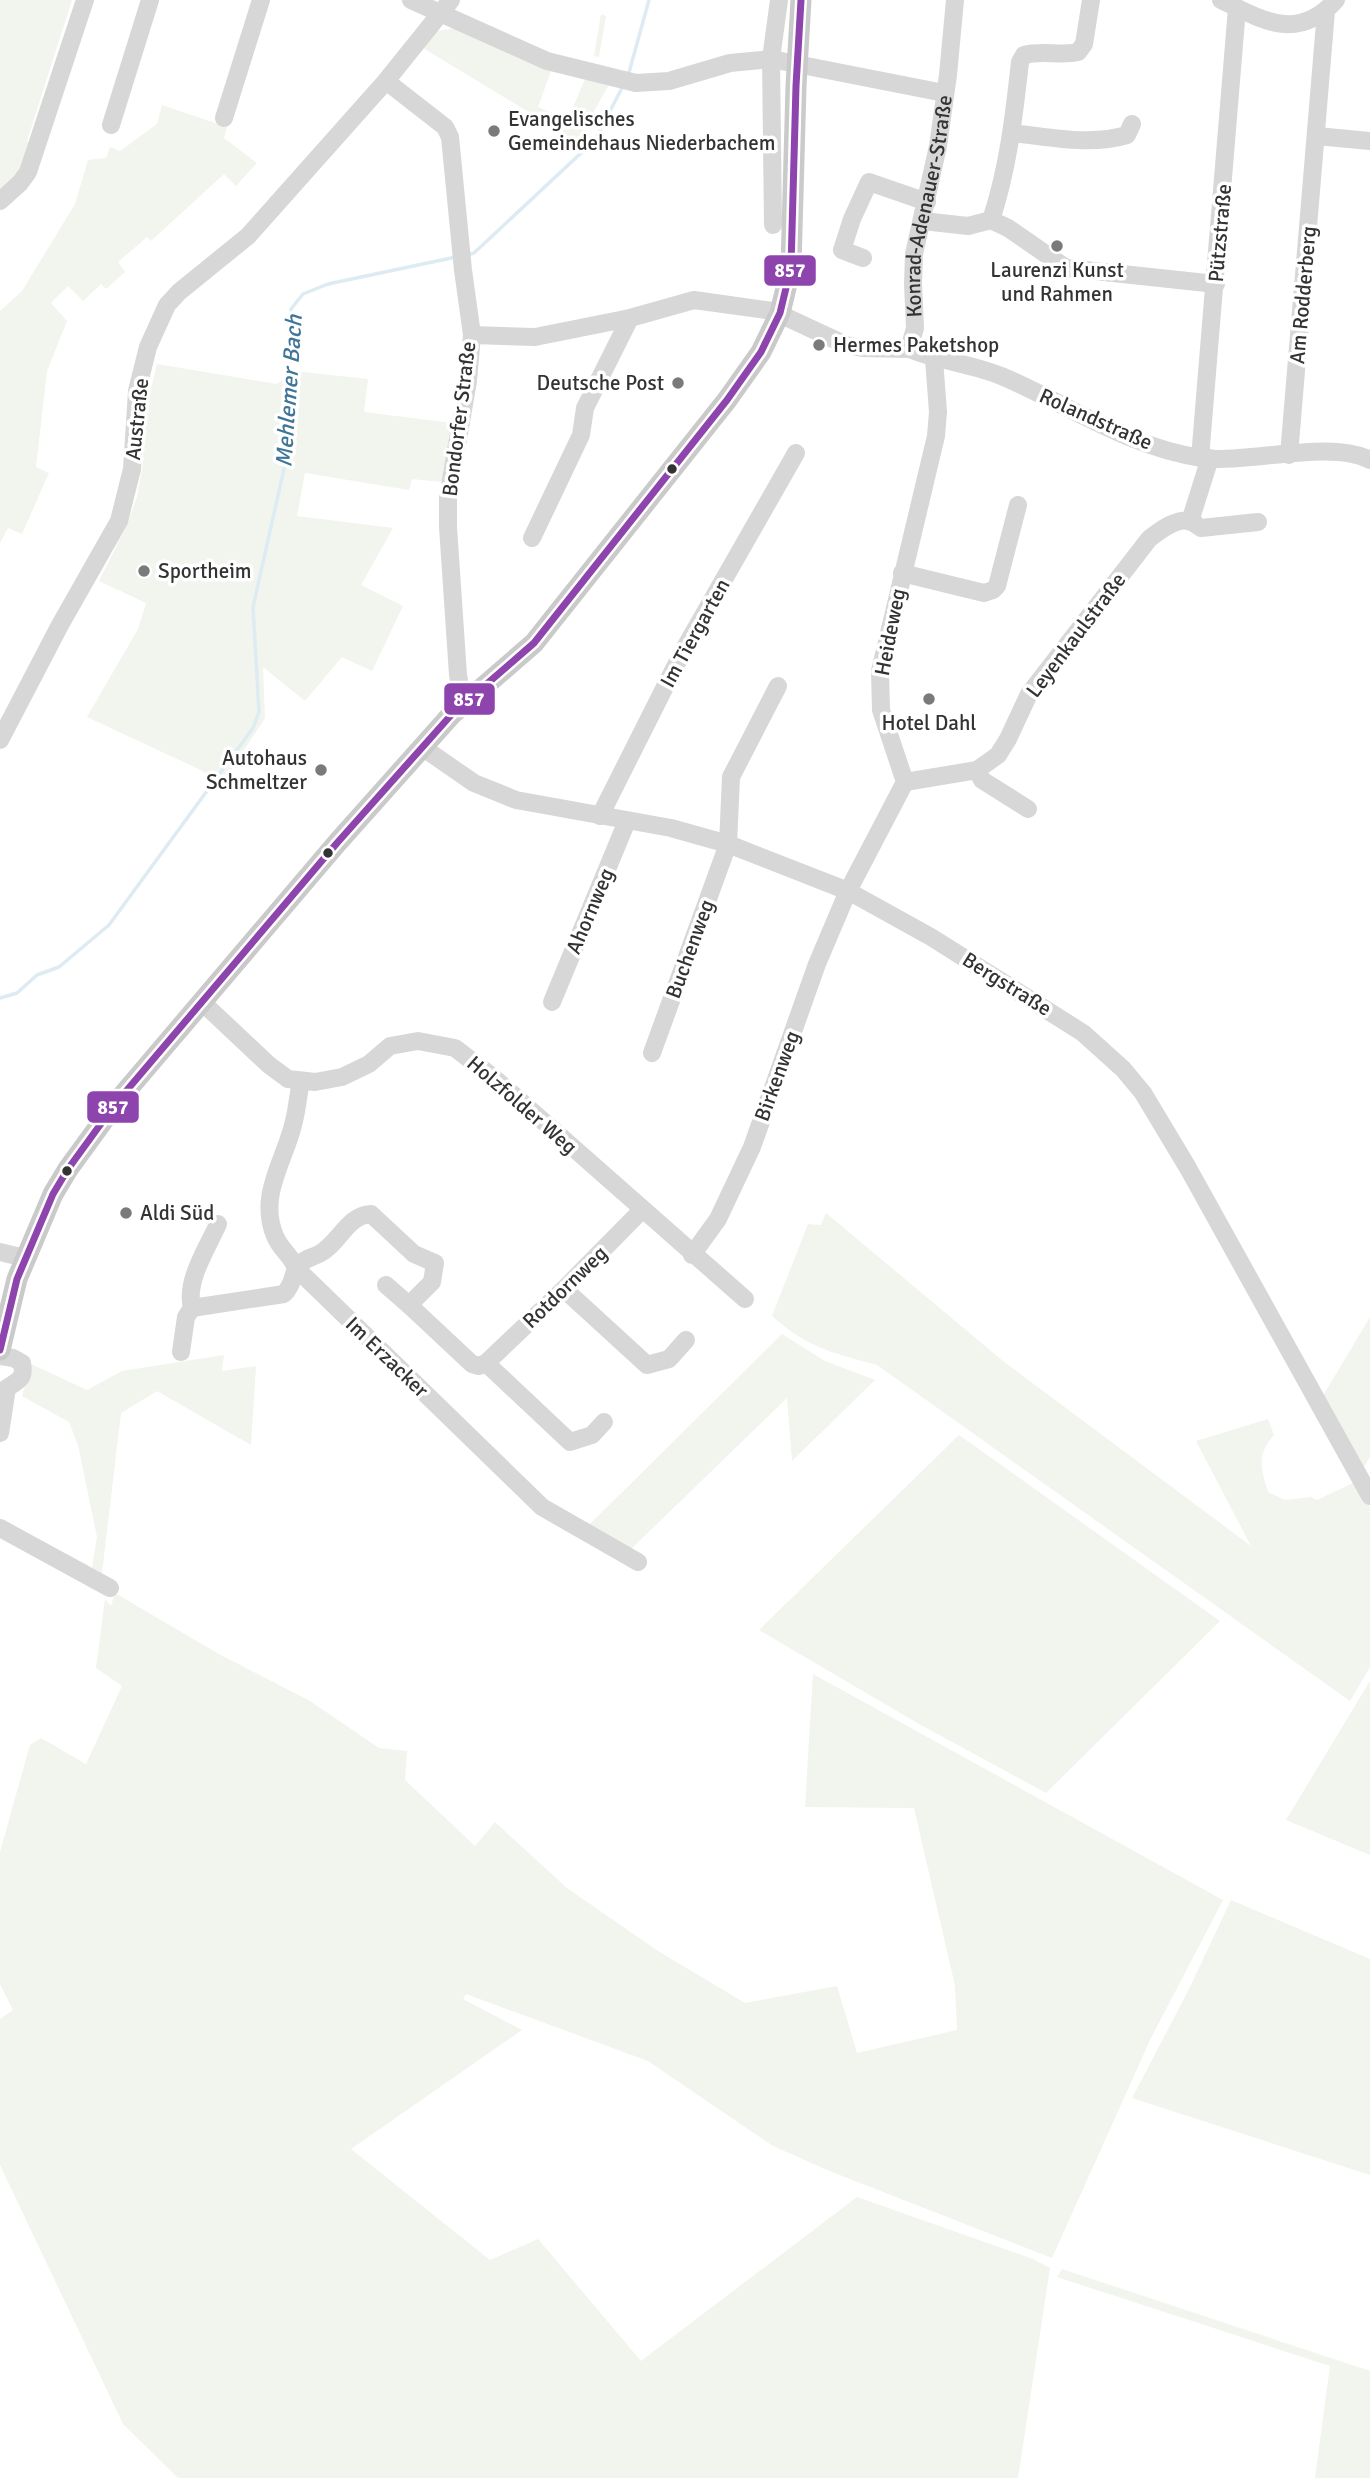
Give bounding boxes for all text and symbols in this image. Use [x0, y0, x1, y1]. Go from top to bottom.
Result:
street label: Konrad-Adenauer-Straße [900, 93, 958, 318]
place label: Evangelisches Gemeindehaus Niederbachem [508, 106, 776, 156]
marker: Evangelisches Gemeindehaus Niederbachem [486, 123, 502, 139]
street label: Pützstraße [1203, 183, 1237, 283]
street label: Am Rodderberg [1284, 225, 1322, 365]
marker: Laurenzi Kunst und Rahmen [1049, 238, 1065, 254]
line badge: 857 [763, 254, 817, 287]
place label: Laurenzi Kunst und Rahmen [990, 257, 1124, 307]
text: 857 [775, 259, 805, 283]
water label: Mehlemer Bach [269, 312, 309, 468]
place label: Hermes Paketshop [833, 332, 999, 358]
marker: Hermes Paketshop [811, 337, 827, 353]
street label: Bondorfer Straße [437, 340, 481, 498]
place label: Deutsche Post [537, 370, 664, 396]
marker: Deutsche Post [670, 375, 686, 391]
street label: Austraße [120, 377, 154, 461]
street label: Rolandstraße [1035, 382, 1157, 456]
unlabelled marker [665, 462, 679, 476]
place label: Sportheim [158, 558, 252, 584]
marker: Sportheim [136, 563, 152, 579]
street label: Leyenkaulstraße [1021, 567, 1131, 703]
street label: Im Tiergarten [654, 574, 736, 692]
street label: Heideweg [869, 586, 911, 678]
line badge: 857 [443, 682, 496, 716]
text: 857 [454, 688, 484, 712]
marker: Hotel Dahl [921, 691, 937, 707]
place label: Hotel Dahl [881, 710, 977, 736]
place label: Autohaus Schmeltzer [206, 745, 307, 795]
marker: Autohaus Schmeltzer [313, 762, 329, 778]
unlabelled marker [321, 846, 335, 860]
street label: Ahornweg [560, 864, 620, 958]
street label: Buchenweg [660, 896, 720, 1002]
street label: Bergstraße [958, 946, 1056, 1022]
street label: Birkenweg [749, 1027, 805, 1125]
street label: Holzfolder Weg [462, 1050, 582, 1160]
line badge: 857 [86, 1090, 140, 1124]
text: 857 [98, 1096, 128, 1120]
unlabelled marker [60, 1164, 74, 1178]
place label: Aldi Süd [140, 1200, 214, 1226]
marker: Aldi Süd [118, 1205, 134, 1221]
street label: Rotdornweg [517, 1240, 613, 1334]
street label: Im Erzacker [340, 1311, 434, 1403]

